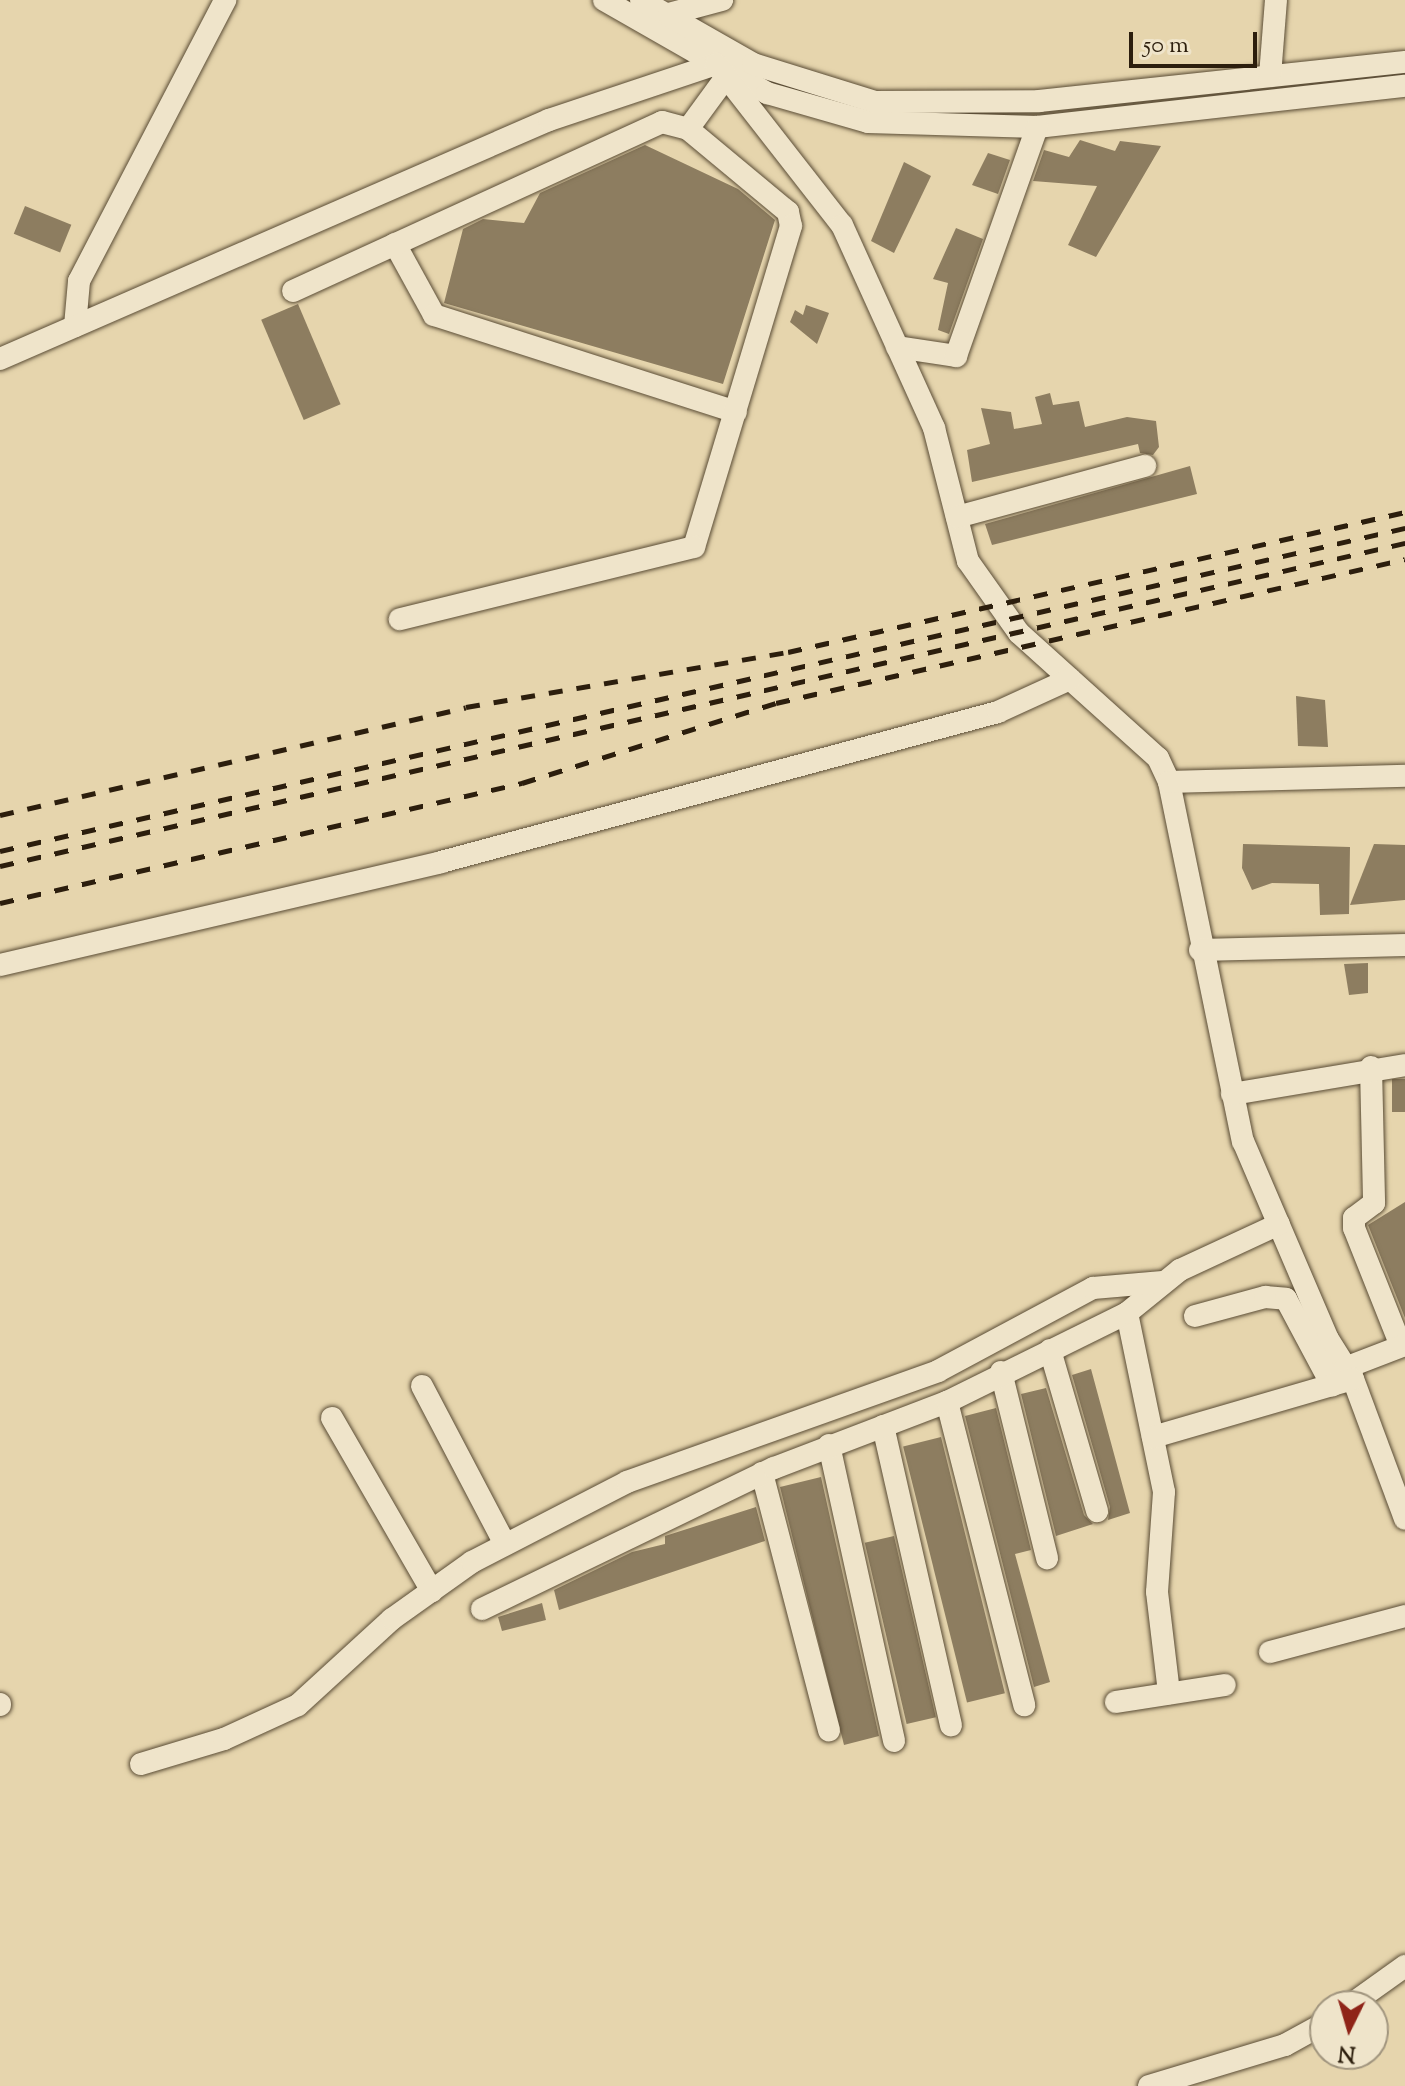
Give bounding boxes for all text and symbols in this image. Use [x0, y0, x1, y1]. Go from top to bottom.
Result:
scale bar [1133, 16, 1261, 66]
text: 50 m [1143, 29, 1189, 63]
north arrow [1309, 1990, 1389, 2070]
text: N [1337, 2035, 1357, 2069]

